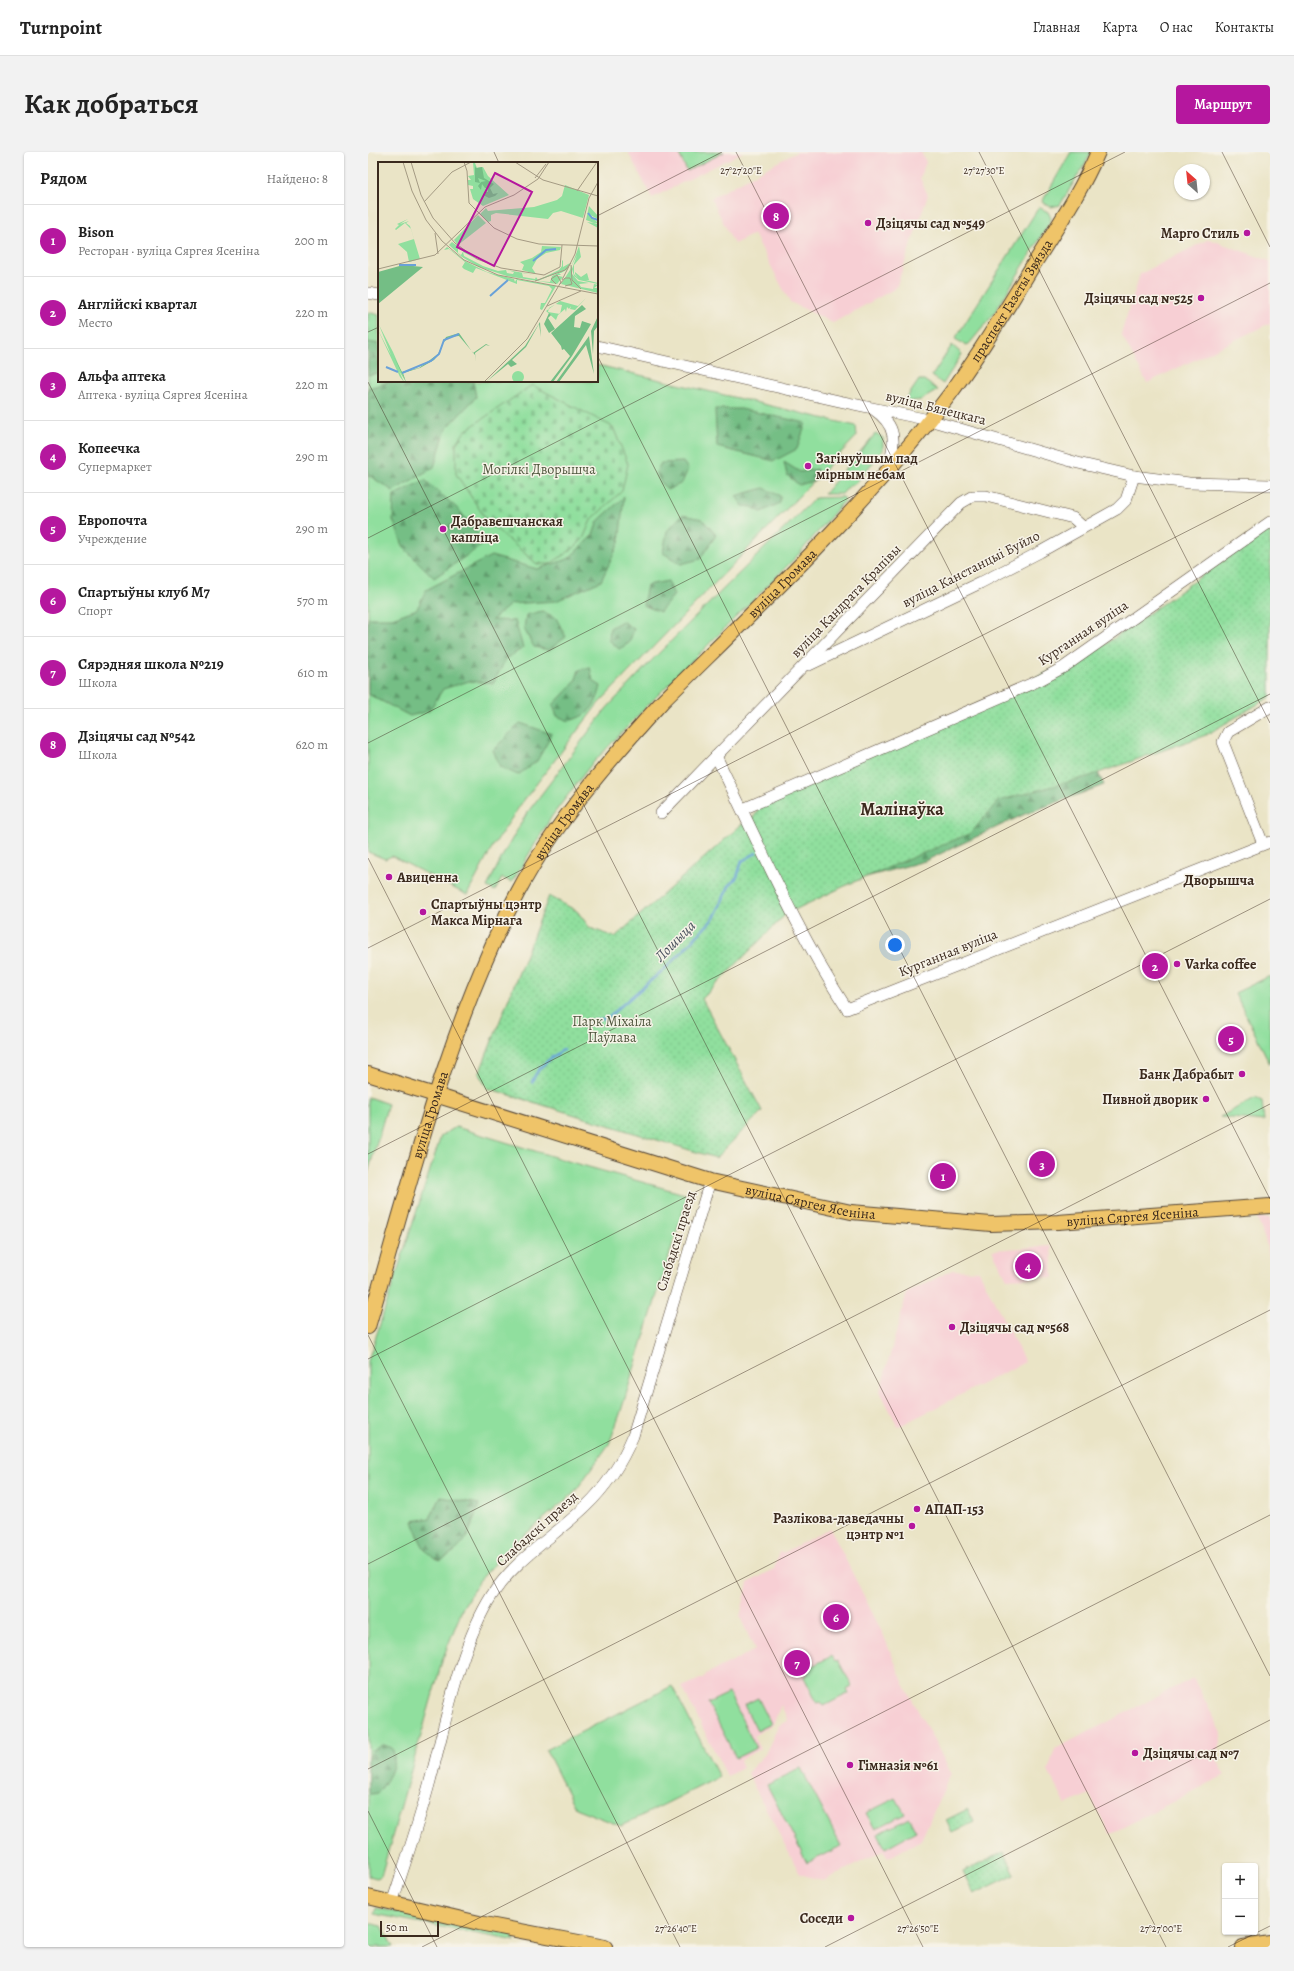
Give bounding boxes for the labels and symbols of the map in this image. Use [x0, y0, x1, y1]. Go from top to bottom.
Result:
inset map [378, 162, 598, 382]
text: 27°27'20"E [720, 164, 762, 177]
text: 27°27'30"E [963, 164, 1005, 177]
north arrow [1174, 164, 1210, 200]
pin: 8 [763, 201, 789, 231]
place label: Дзіцячы сад №549 [876, 214, 986, 233]
marker: Дзіцячы сад №549 [863, 218, 873, 228]
place label: Марго Стиль [1161, 224, 1240, 243]
marker: Марго Стиль [1242, 228, 1252, 238]
street label: праспект Газеты Звязда [966, 235, 1057, 366]
place label: Дзіцячы сад №525 [1084, 289, 1193, 308]
marker: Дзіцячы сад №525 [1196, 293, 1206, 303]
street label: вуліца Бялецкага [884, 386, 989, 430]
place label: Загінуўшым пад мірным небам [816, 449, 918, 484]
park label: Могілкі Дворышча [482, 460, 596, 479]
marker: Загінуўшым пад мірным небам [803, 461, 813, 471]
place label: Дабравешчанская капліца [451, 512, 563, 547]
marker: Дабравешчанская капліца [438, 524, 448, 534]
street label: вуліца Канстанцыі Буйло [899, 526, 1043, 612]
street label: вуліца Кандрата Крапівы [787, 540, 905, 662]
street label: вуліца Громава [743, 544, 821, 622]
street label: Курганная вуліца [1034, 595, 1132, 670]
street label: вуліца Громава [529, 779, 598, 864]
district label: Малінаўка [860, 797, 944, 821]
place label: Авиценна [396, 868, 459, 887]
district label: Дворышча [1183, 870, 1255, 890]
marker: Авиценна [384, 872, 394, 882]
place label: Спартыўны цэнтр Макса Мірнага [431, 895, 542, 930]
marker: Спартыўны цэнтр Макса Мірнага [418, 907, 428, 917]
water label: Лошыца [649, 916, 700, 967]
street label: Курганная вуліца [896, 924, 1001, 981]
your location [885, 935, 905, 955]
pin: 2 [1142, 951, 1168, 981]
place label: Varka coffee [1184, 955, 1257, 974]
marker: Varka coffee [1172, 959, 1182, 969]
park label: Парк Міхаіла Паўлава [572, 1012, 652, 1047]
pin: 5 [1218, 1024, 1244, 1054]
place label: Банк Дабрабыт [1139, 1065, 1235, 1084]
street label: вуліца Громава [407, 1068, 453, 1161]
marker: Банк Дабрабыт [1237, 1069, 1247, 1079]
place label: Пивной дворик [1102, 1090, 1198, 1109]
marker: Пивной дворик [1201, 1094, 1211, 1104]
pin: 3 [1029, 1149, 1055, 1179]
pin: 1 [930, 1161, 956, 1191]
street label: вуліца Сяргея Ясеніна [743, 1180, 877, 1224]
street label: Слабадскі праезд [652, 1188, 700, 1293]
street label: вуліца Сяргея Ясеніна [1066, 1202, 1200, 1231]
pin: 4 [1015, 1251, 1041, 1281]
place label: Дзіцячы сад №568 [960, 1318, 1070, 1337]
marker: Дзіцячы сад №568 [947, 1322, 957, 1332]
street label: Слабадскі праезд [492, 1487, 582, 1571]
place label: АПАП-153 [924, 1500, 984, 1519]
marker: АПАП-153 [912, 1504, 922, 1514]
place label: Разлікова-даведачны цэнтр №1 [773, 1509, 904, 1544]
marker: Разлікова-даведачны цэнтр №1 [907, 1521, 917, 1531]
pin: 6 [823, 1602, 849, 1632]
pin: 7 [784, 1648, 810, 1678]
place label: Дзіцячы сад №7 [1143, 1744, 1239, 1763]
marker: Дзіцячы сад №7 [1130, 1748, 1140, 1758]
place label: Гімназія №61 [858, 1756, 938, 1775]
marker: Гімназія №61 [845, 1760, 855, 1770]
place label: Соседи [800, 1909, 843, 1928]
marker: Соседи [846, 1913, 856, 1923]
scale bar [380, 1919, 439, 1938]
text: 27°26'40"E [655, 1922, 697, 1935]
text: 27°26'50"E [897, 1922, 939, 1935]
text: 27°27'00"E [1140, 1922, 1182, 1935]

